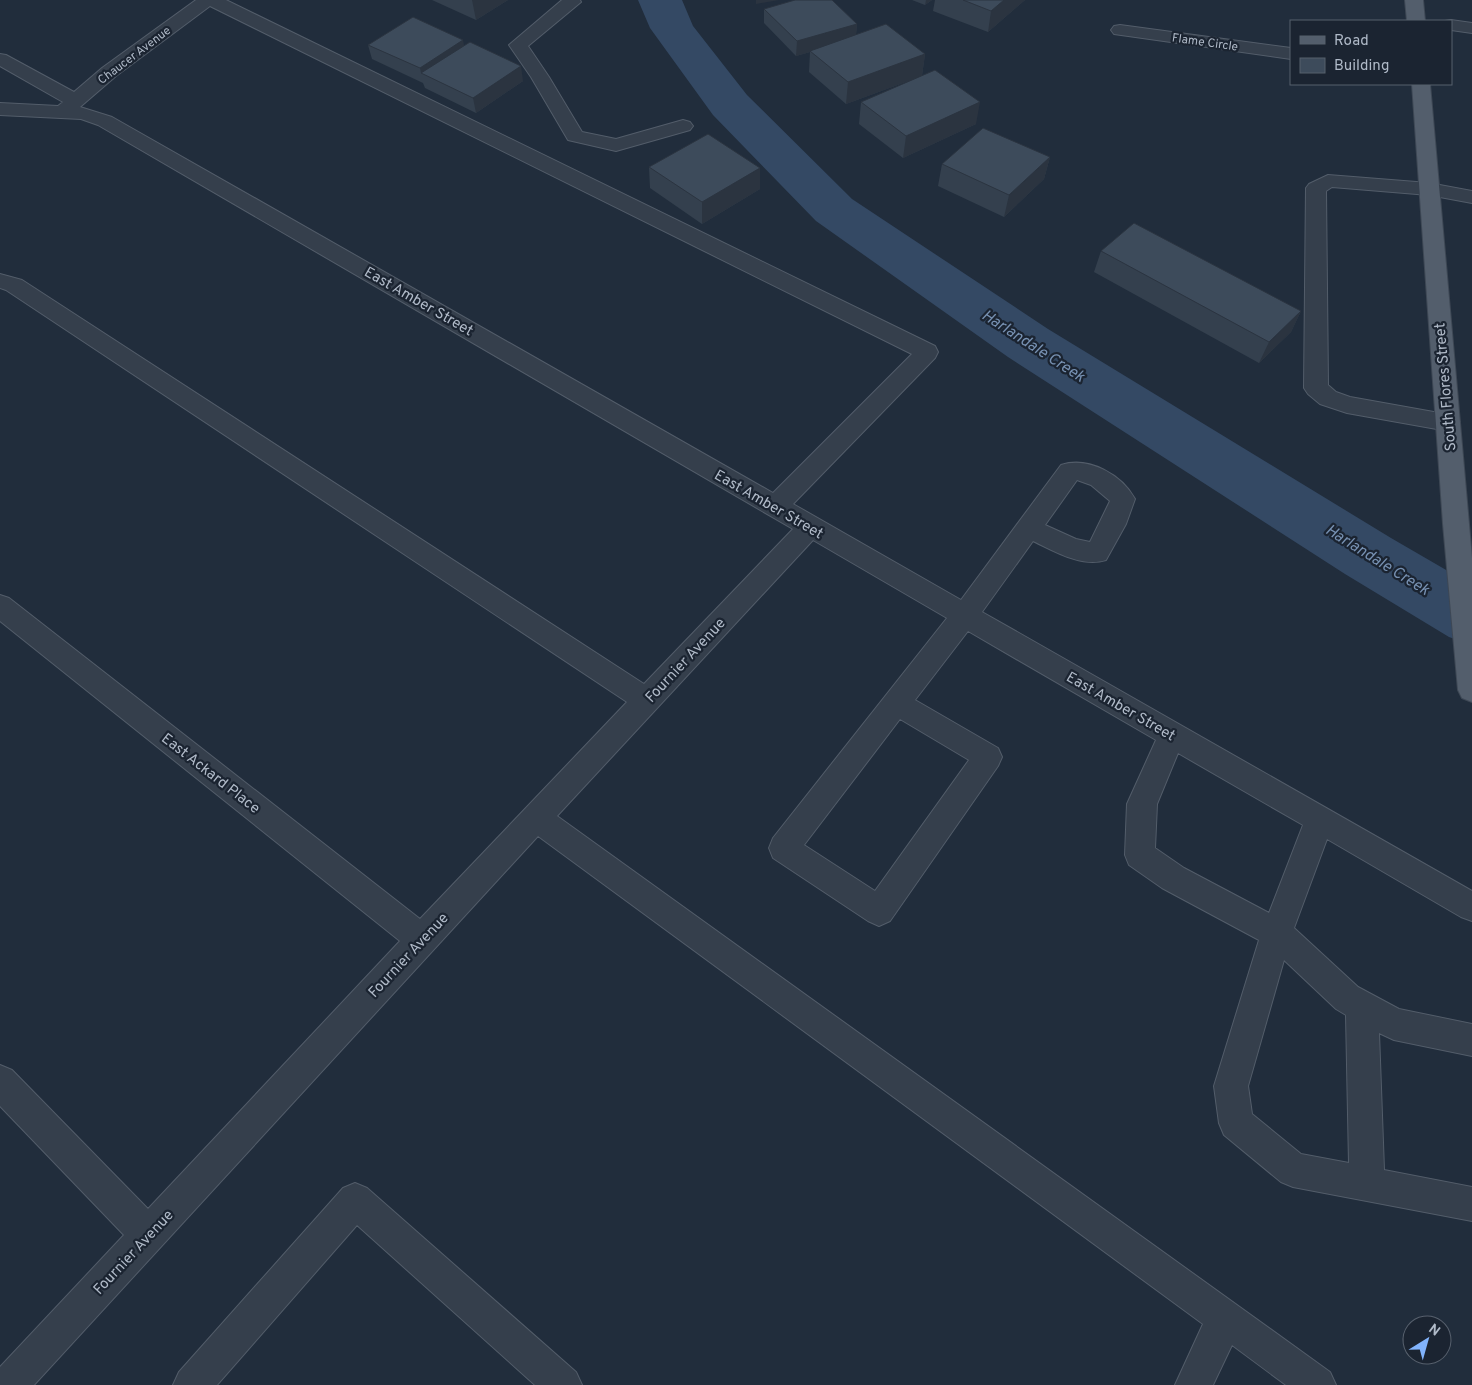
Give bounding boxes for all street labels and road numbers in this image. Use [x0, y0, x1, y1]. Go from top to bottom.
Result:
street label: Chaucer Avenue [95, 23, 174, 88]
street label: Flame Circle [1171, 30, 1239, 56]
street label: East Amber Street [360, 263, 476, 341]
street label: South Flores Street [1431, 322, 1462, 452]
street label: East Amber Street [710, 466, 826, 544]
street label: Fournier Avenue [642, 615, 730, 707]
street label: East Amber Street [1062, 668, 1178, 746]
street label: East Ackard Place [157, 730, 263, 819]
street label: Fournier Avenue [365, 910, 453, 1002]
street label: Fournier Avenue [90, 1207, 178, 1299]

